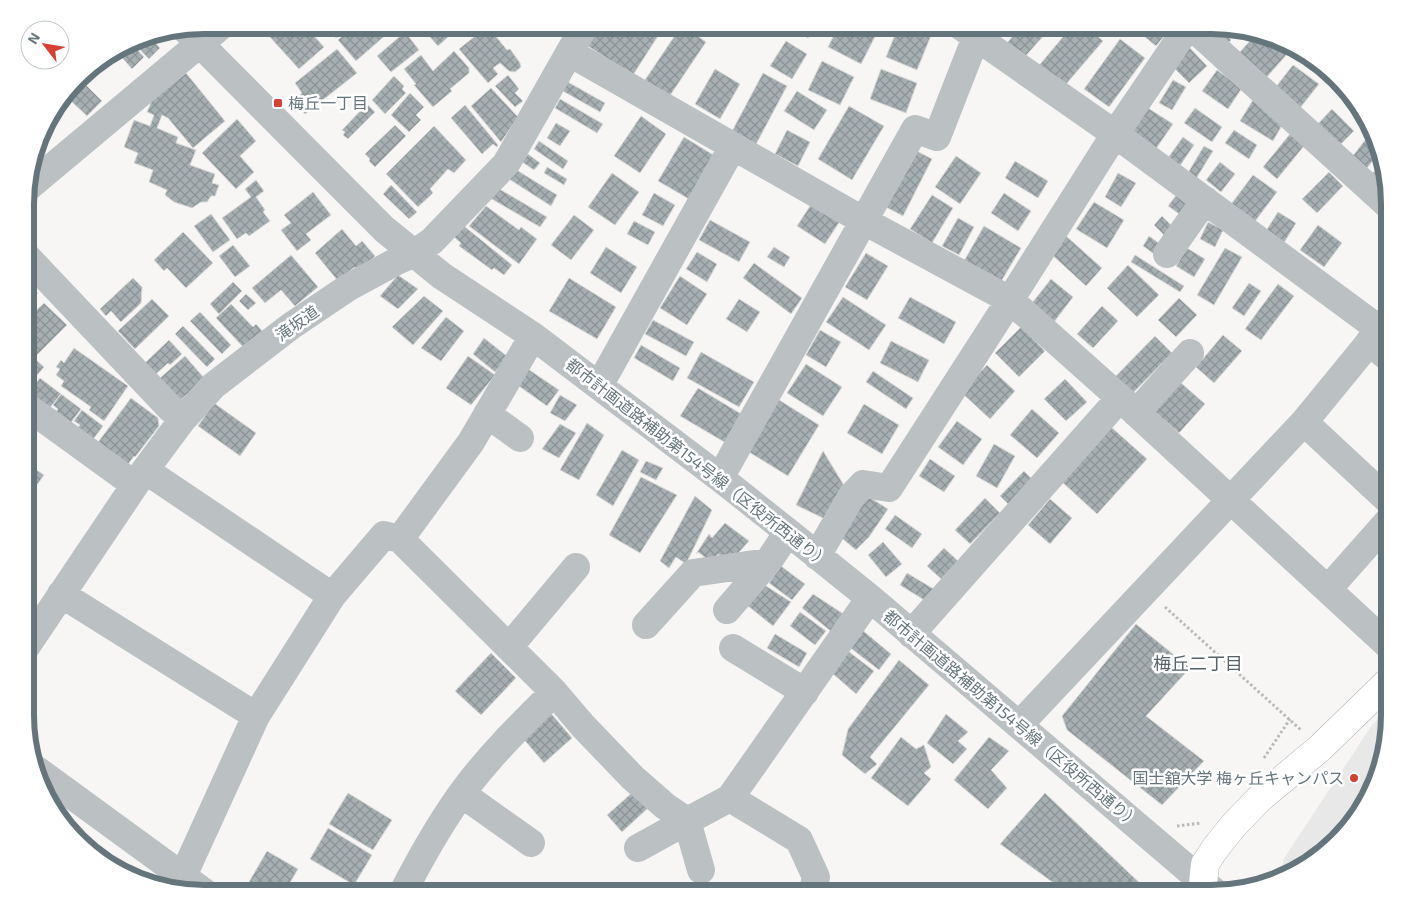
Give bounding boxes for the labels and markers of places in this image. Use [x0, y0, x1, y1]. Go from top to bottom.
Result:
place label: 梅丘一丁目 [288, 93, 368, 112]
marker: 梅丘一丁目 [272, 97, 284, 109]
place label: 国士舘大学 梅ヶ丘キャンパス [1132, 768, 1344, 787]
marker: 国士舘大学 梅ヶ丘キャンパス [1348, 772, 1360, 784]

